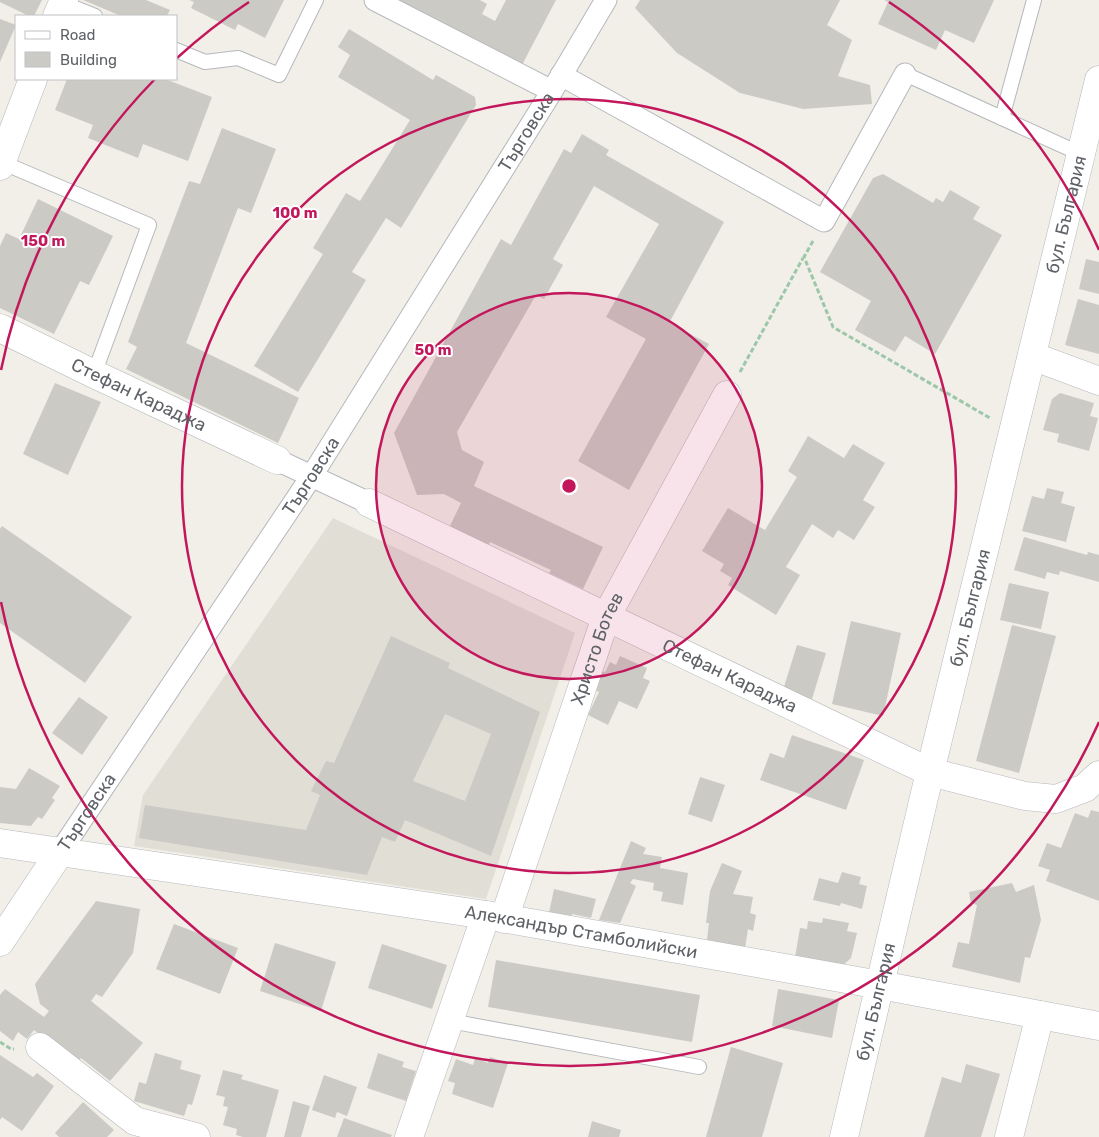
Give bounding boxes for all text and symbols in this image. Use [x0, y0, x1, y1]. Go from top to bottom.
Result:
legend [15, 15, 178, 80]
text: Road [60, 26, 96, 44]
text: Building [60, 51, 117, 69]
street label: Търговска [494, 88, 559, 176]
street label: бул. България [1041, 153, 1091, 276]
text: 100 m [273, 204, 317, 222]
text: 150 m [21, 232, 65, 250]
text: 50 m [415, 341, 451, 359]
street label: Стефан Караджа [68, 354, 210, 436]
street label: Търговска [278, 433, 344, 519]
centre of rings [560, 477, 578, 495]
street label: бул. България [945, 547, 995, 669]
street label: Христо Ботев [566, 589, 628, 708]
street label: Стефан Караджа [659, 634, 801, 718]
street label: Търговска [53, 769, 121, 855]
street label: Александър Стамболийски [463, 901, 699, 963]
street label: бул. България [851, 940, 900, 1063]

